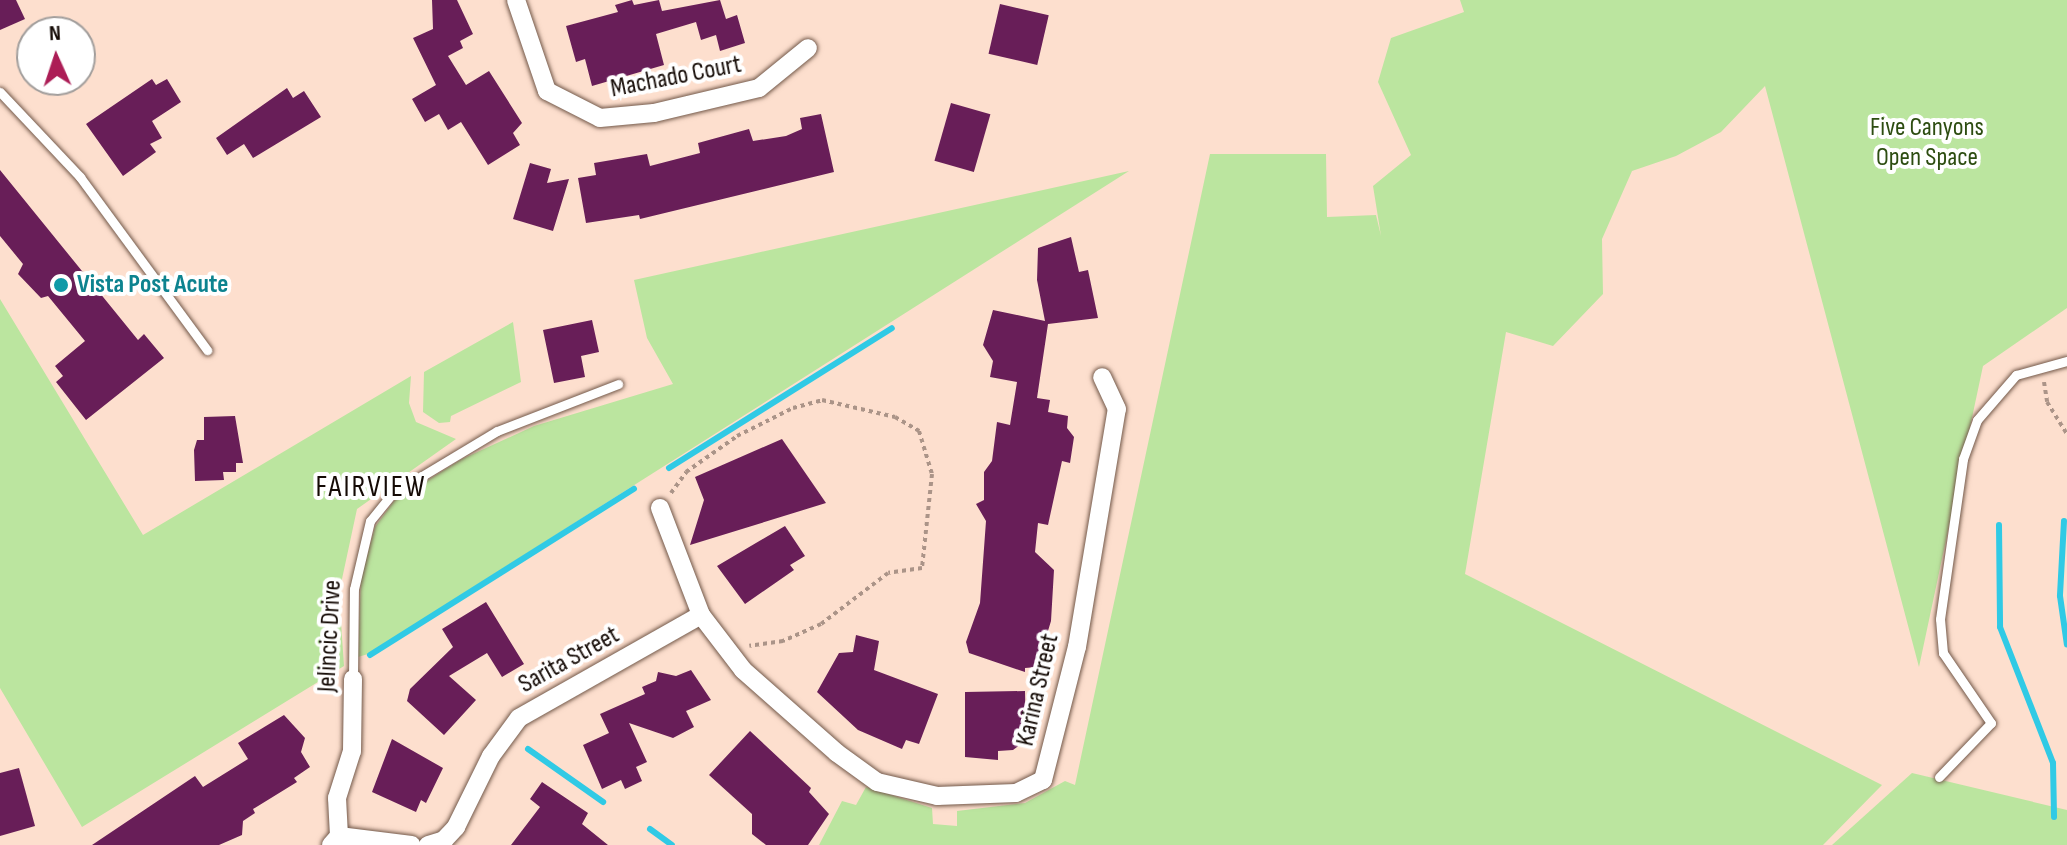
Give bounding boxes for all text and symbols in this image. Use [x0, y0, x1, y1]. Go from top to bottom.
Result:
north arrow [16, 16, 96, 96]
text: N [48, 20, 61, 47]
street label: Machado Court [608, 49, 744, 105]
park label: Five Canyons Open Space [1870, 112, 1984, 174]
place label: Vista Post Acute [77, 269, 228, 301]
marker: Vista Post Acute [52, 276, 70, 294]
district label: FAIRVIEW [315, 469, 427, 505]
street label: Jelincic Drive [311, 579, 349, 693]
street label: Sarita Street [513, 620, 625, 700]
street label: Karina Street [1010, 631, 1066, 749]

